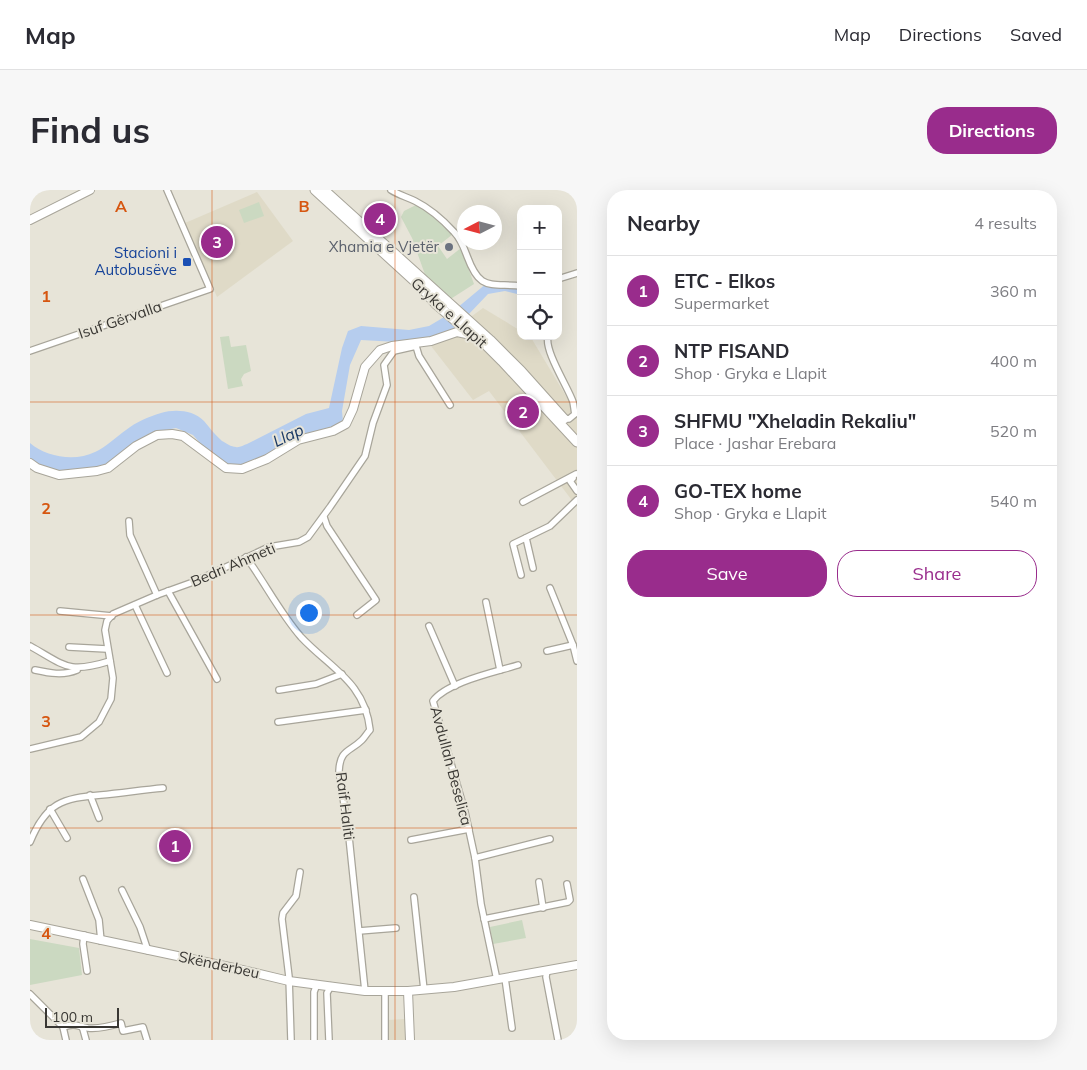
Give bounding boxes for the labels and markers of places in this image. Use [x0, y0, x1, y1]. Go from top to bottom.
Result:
pin: 4 [364, 200, 396, 238]
pin: 3 [201, 223, 233, 261]
place label: Xhamia e Vjetër [329, 237, 440, 256]
marker: Xhamia e Vjetër [443, 241, 455, 253]
place label: Stacioni i Autobusëve [94, 243, 177, 279]
marker: Stacioni i Autobusëve [181, 256, 193, 268]
pin: 2 [507, 393, 539, 431]
pin: 1 [159, 827, 191, 865]

